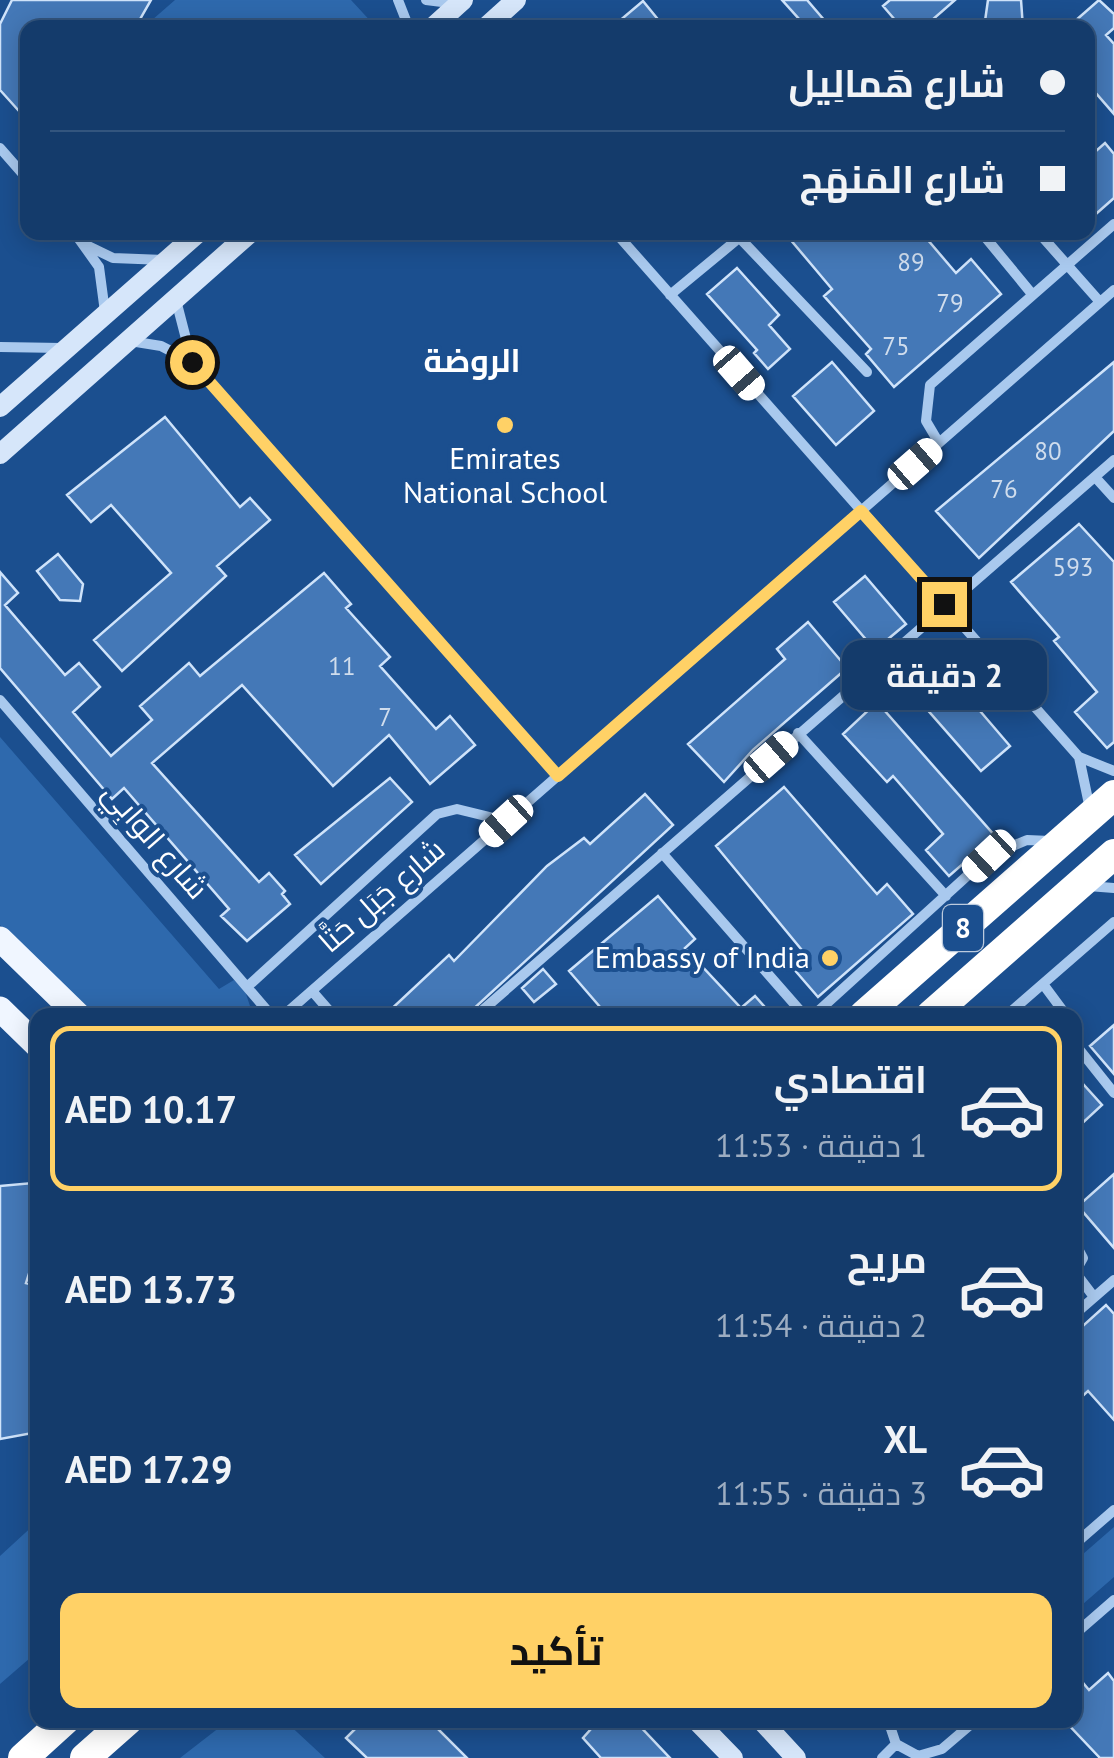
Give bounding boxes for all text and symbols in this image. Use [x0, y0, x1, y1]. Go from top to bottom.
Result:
text: شارع هَمالِيل [788, 58, 1005, 107]
text: شارع المَنهَج [800, 154, 1005, 203]
house number: 89 [897, 246, 925, 278]
house number: 79 [936, 287, 964, 319]
house number: 75 [882, 330, 910, 362]
district label: الروضة [423, 339, 521, 381]
route start [170, 340, 215, 385]
car [708, 341, 770, 405]
marker: Emirates National School [494, 414, 516, 436]
car [883, 433, 947, 495]
house number: 80 [1034, 435, 1062, 467]
place label: Emirates National School [403, 438, 607, 511]
house number: 76 [990, 473, 1018, 505]
house number: 593 [1053, 551, 1093, 583]
route end [922, 582, 967, 627]
callout: 2 دقيقة [842, 639, 1046, 709]
house number: 11 [328, 650, 356, 682]
text: 2 دقيقة [886, 654, 1003, 696]
house number: 7 [378, 701, 392, 733]
car [739, 726, 803, 788]
street label: شارع الوابِي [91, 773, 218, 910]
car [474, 790, 538, 852]
car [957, 825, 1021, 887]
street label: شارع جَبَل حَتَّا [310, 829, 454, 962]
road number: 8 [943, 905, 983, 951]
place label: Embassy of India [595, 937, 810, 976]
marker: Embassy of India [819, 947, 841, 969]
text: اقتصادي [774, 1054, 927, 1103]
icon: car [957, 1064, 1047, 1154]
text: AED 10.17 [65, 1084, 237, 1133]
text: 1 دقيقة · 11:53 [715, 1124, 927, 1166]
text: مريح [847, 1234, 927, 1283]
icon: car [957, 1244, 1047, 1334]
text: AED 13.73 [65, 1264, 237, 1313]
text: 2 دقيقة · 11:54 [715, 1304, 927, 1346]
text: XL [883, 1414, 927, 1463]
icon: car [957, 1424, 1047, 1514]
text: AED 17.29 [65, 1444, 233, 1493]
text: 3 دقيقة · 11:55 [715, 1472, 927, 1514]
button: تأكيد [60, 1593, 1052, 1708]

